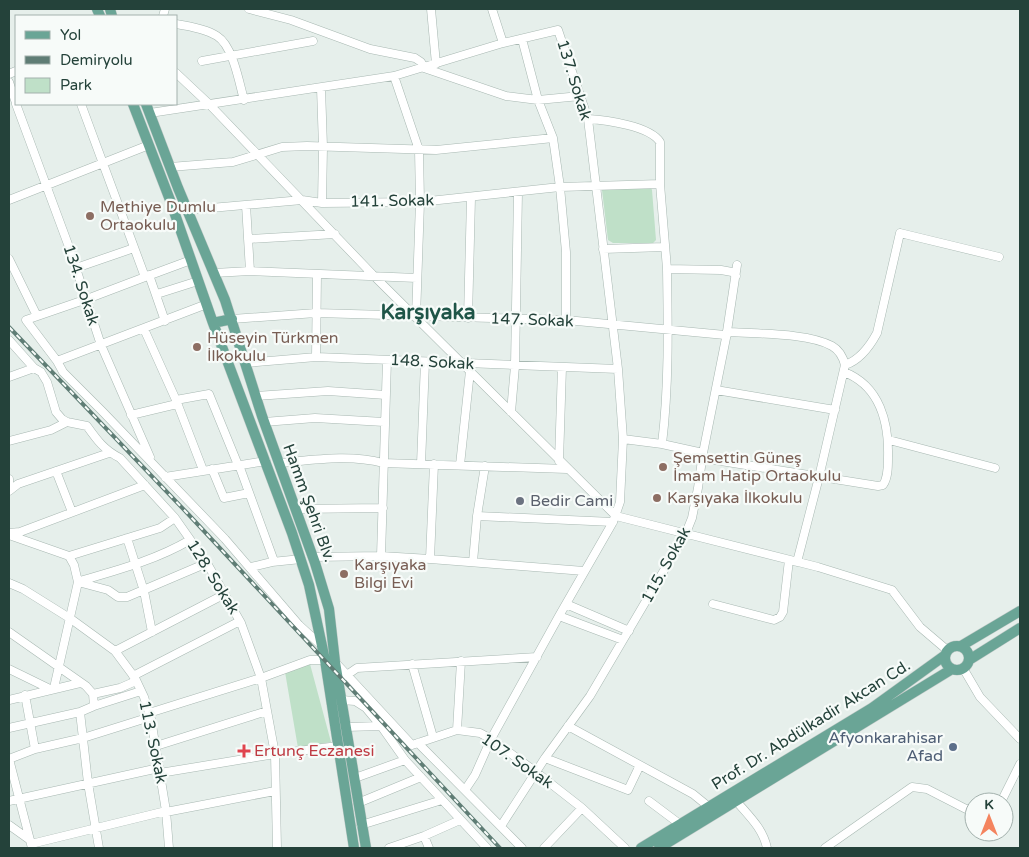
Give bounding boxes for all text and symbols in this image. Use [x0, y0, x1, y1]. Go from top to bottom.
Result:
legend [15, 15, 178, 105]
text: Yol [60, 26, 81, 44]
street label: 137. Sokak [552, 37, 596, 123]
text: Demiryolu [60, 51, 133, 69]
text: Park [60, 76, 92, 94]
street label: 141. Sokak [350, 190, 435, 212]
place label: Methiye Dumlu Ortaokulu [100, 197, 216, 235]
marker: Methiye Dumlu Ortaokulu [84, 210, 96, 222]
street label: 134. Sokak [58, 242, 104, 328]
district label: Karşıyaka [380, 300, 476, 325]
street label: 147. Sokak [490, 309, 574, 331]
place label: Hüseyin Türkmen İlkokulu [207, 328, 339, 366]
marker: Hüseyin Türkmen İlkokulu [191, 341, 203, 353]
street label: 148. Sokak [389, 350, 475, 374]
street label: Hamm Şehri Blv. [278, 441, 340, 565]
place label: Şemsettin Güneş İmam Hatip Ortaokulu [673, 448, 841, 486]
marker: Şemsettin Güneş İmam Hatip Ortaokulu [657, 461, 669, 473]
place label: Karşıyaka İlkokulu [667, 488, 803, 508]
place label: Bedir Cami [530, 491, 613, 511]
marker: Karşıyaka İlkokulu [651, 492, 663, 504]
marker: Bedir Cami [514, 495, 526, 507]
street label: 115. Sokak [637, 523, 695, 607]
street label: 128. Sokak [182, 536, 244, 618]
place label: Karşıyaka Bilgi Evi [354, 555, 427, 593]
marker: Karşıyaka Bilgi Evi [338, 568, 350, 580]
street label: Prof. Dr. Abdülkadir Akcan Cd. [708, 655, 914, 795]
street label: 113. Sokak [134, 699, 172, 786]
place label: Afyonkarahisar Afad [828, 728, 944, 766]
street label: 107. Sokak [477, 729, 557, 793]
place label: Ertunç Eczanesi [254, 741, 374, 761]
marker: Afyonkarahisar Afad [947, 741, 959, 753]
marker: Ertunç Eczanesi [238, 745, 250, 757]
north arrow [964, 792, 1014, 842]
text: K [984, 796, 994, 813]

